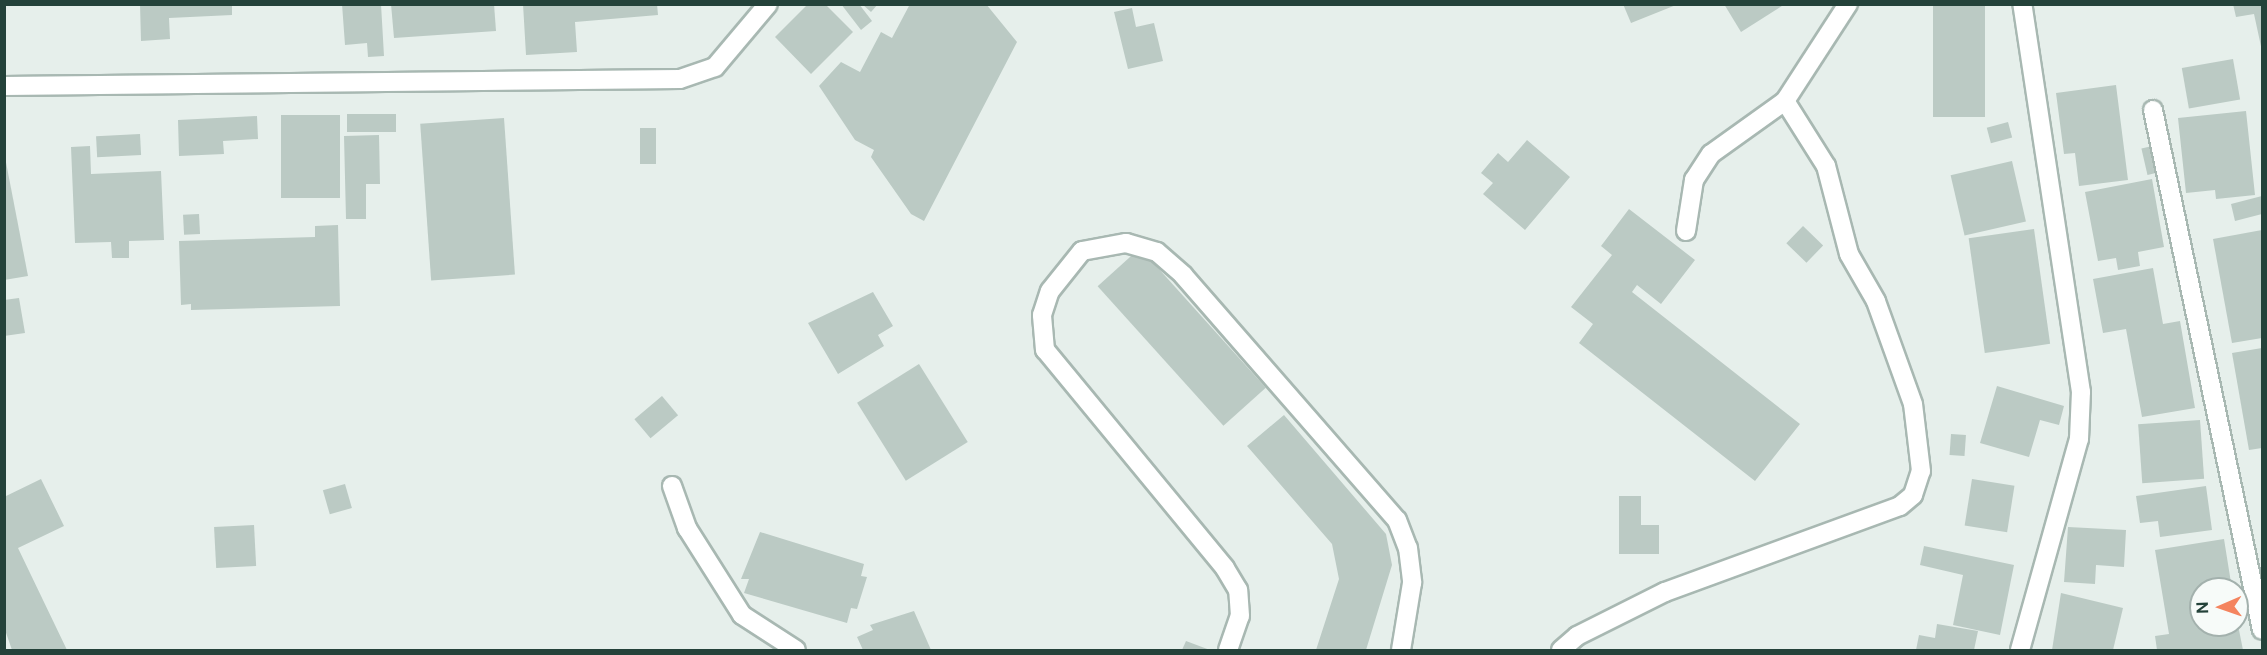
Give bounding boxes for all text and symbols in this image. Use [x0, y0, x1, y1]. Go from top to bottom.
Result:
north arrow [2189, 577, 2249, 637]
text: N [2193, 601, 2212, 614]

